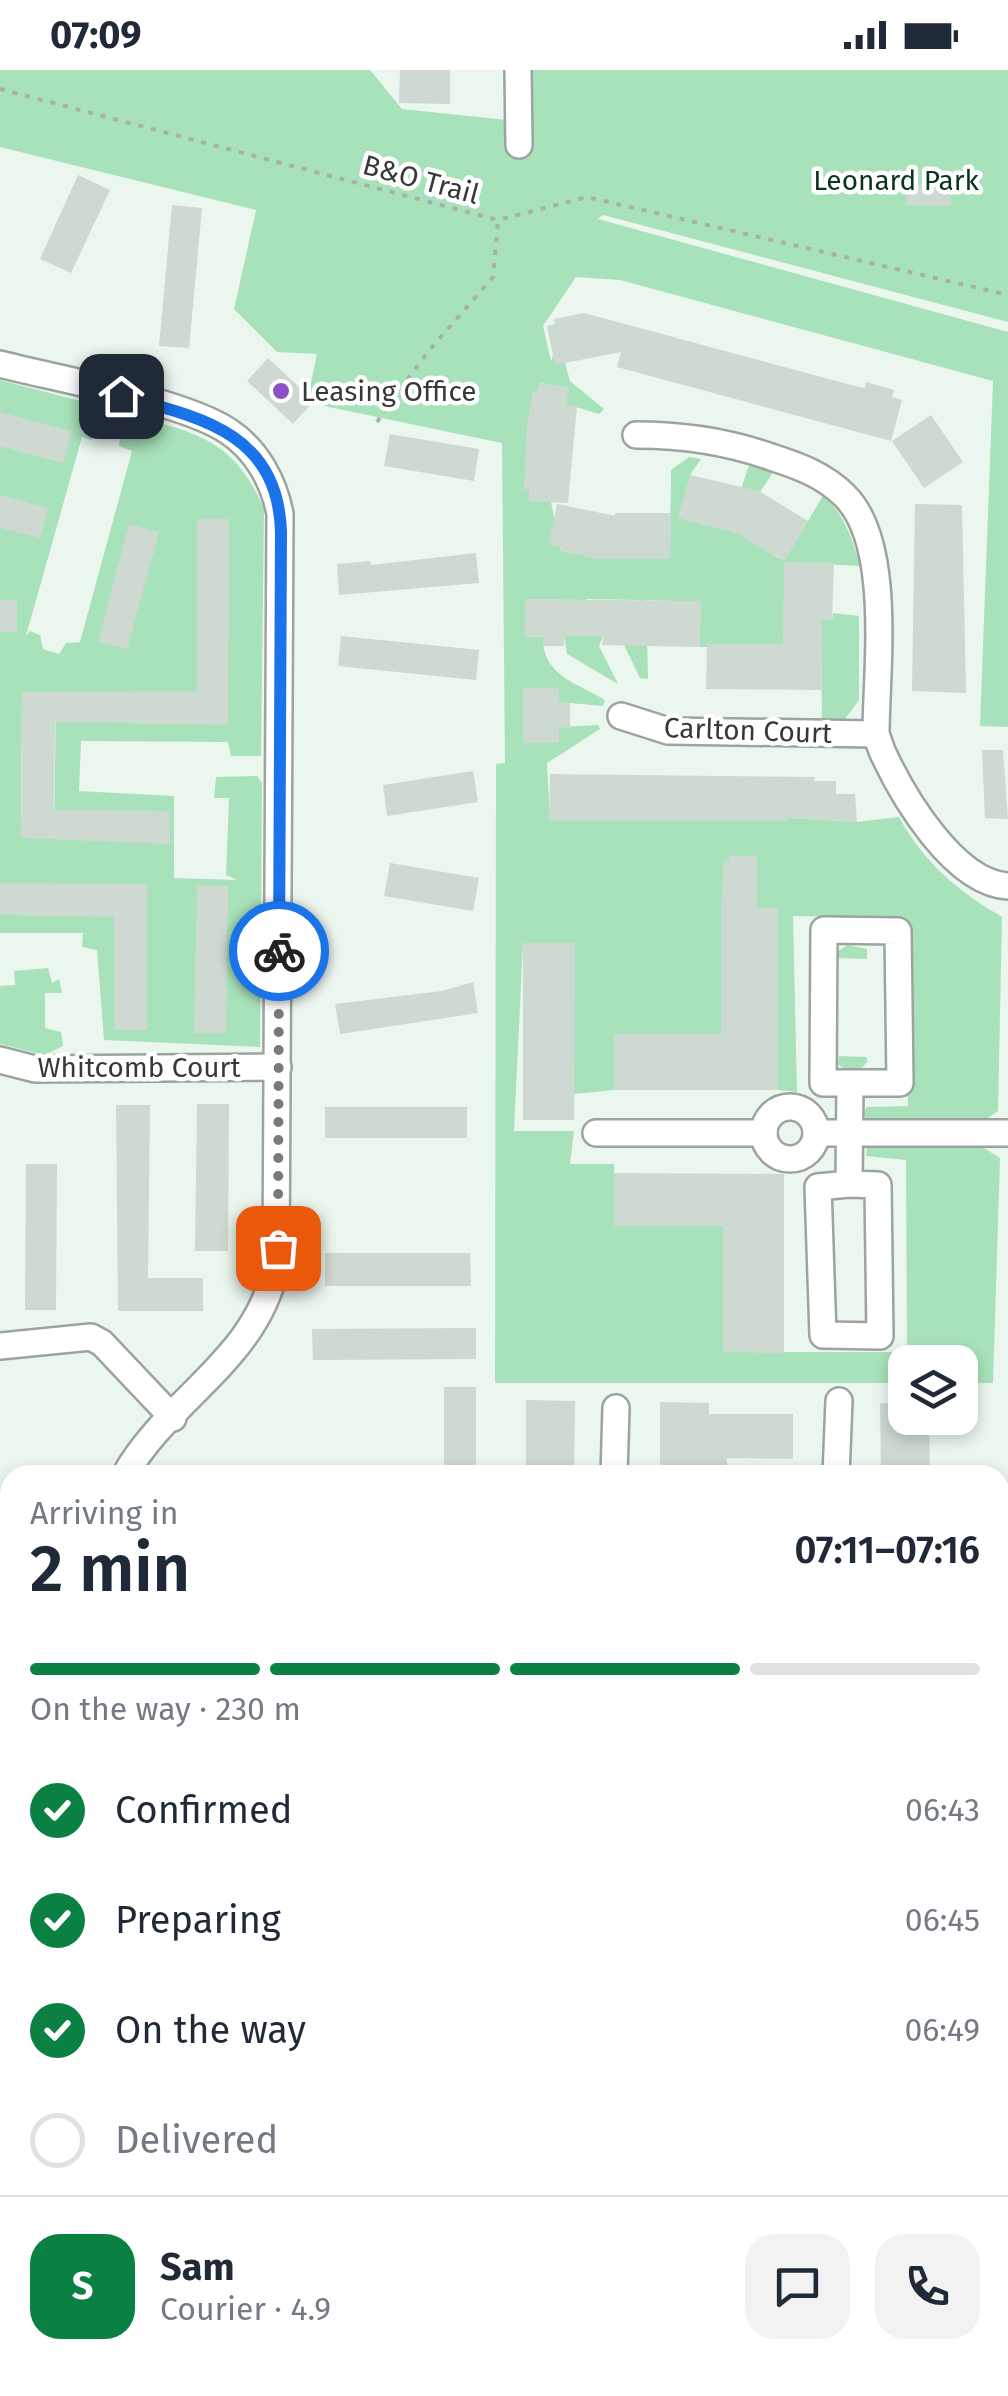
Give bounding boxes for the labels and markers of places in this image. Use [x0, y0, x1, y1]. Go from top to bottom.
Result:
pin [79, 354, 164, 439]
place label: Leasing Office [301, 375, 476, 408]
marker: Leasing Office [270, 380, 292, 402]
pin [236, 1206, 321, 1291]

